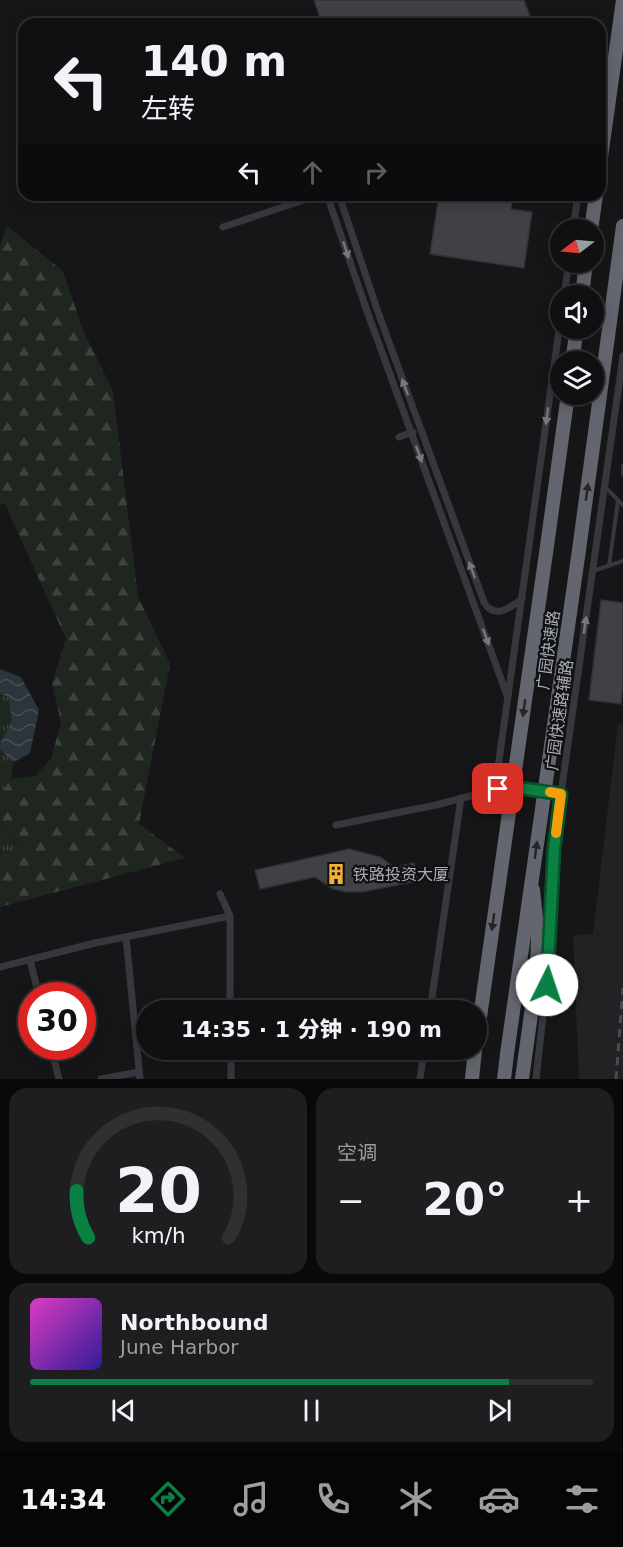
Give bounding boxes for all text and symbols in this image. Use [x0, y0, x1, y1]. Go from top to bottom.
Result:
text: 140 m [141, 37, 287, 86]
icon: left [42, 42, 120, 120]
text: 左转 [141, 93, 195, 124]
icon: left [233, 156, 266, 189]
icon: ahead [296, 156, 329, 189]
icon: right [359, 156, 392, 189]
north arrow [550, 219, 604, 273]
map controls [550, 219, 604, 405]
one-way arrow [342, 241, 351, 259]
button: sound [550, 285, 604, 339]
button: layers [550, 351, 604, 405]
one-way arrow [400, 377, 410, 395]
one-way arrow [543, 406, 552, 425]
one-way arrow [415, 445, 424, 463]
one-way arrow [582, 482, 591, 501]
one-way arrow [467, 561, 477, 579]
street label: 广园快速路 [534, 609, 563, 691]
one-way arrow [581, 615, 590, 634]
one-way arrow [481, 628, 491, 646]
street label: 广园快速路辅路 [542, 658, 577, 772]
one-way arrow [519, 699, 528, 718]
pin [472, 763, 523, 814]
icon: arrive [481, 772, 514, 805]
one-way arrow [531, 841, 540, 860]
building icon: 铁路投资大厦 [324, 862, 348, 886]
place label: 铁路投资大厦 [353, 865, 449, 884]
one-way arrow [489, 913, 498, 932]
position arrow [515, 953, 579, 1017]
speed limit sign: 30 [18, 982, 96, 1060]
text: 14:35 · 1 分钟 · 190 m [181, 1017, 442, 1042]
text: 空调 [337, 1141, 377, 1165]
text: 20 [115, 1154, 201, 1227]
text: 20° [422, 1173, 508, 1226]
text: − [337, 1181, 365, 1220]
text: + [565, 1181, 593, 1220]
text: km/h [131, 1223, 185, 1248]
text: Northbound [120, 1310, 269, 1335]
text: June Harbor [120, 1335, 239, 1359]
icon: previous [107, 1394, 140, 1427]
icon: pause [295, 1394, 328, 1427]
icon: next [483, 1394, 516, 1427]
icon: directions [147, 1478, 189, 1520]
icon: music [230, 1478, 272, 1520]
icon: phone [312, 1478, 354, 1520]
icon: climate [395, 1478, 437, 1520]
icon: car [478, 1478, 520, 1520]
icon: filters [561, 1478, 603, 1520]
text: 14:34 [20, 1484, 106, 1515]

